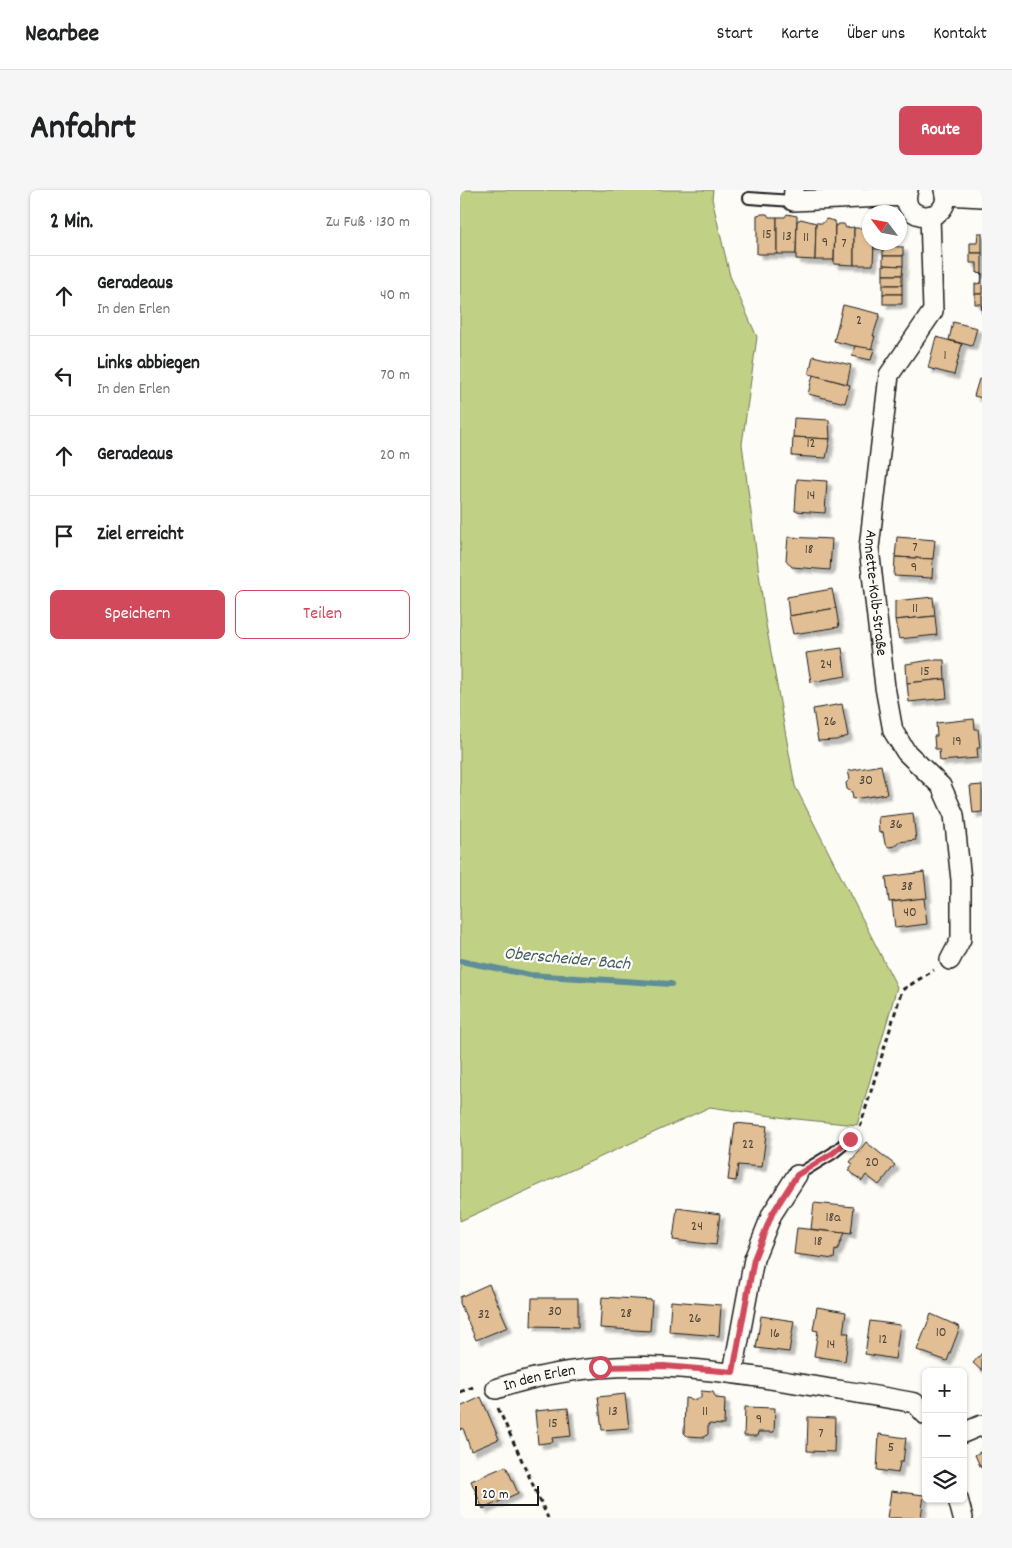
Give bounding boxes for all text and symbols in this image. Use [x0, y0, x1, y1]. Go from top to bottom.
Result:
text: Nearbee [25, 18, 99, 52]
text: Start [717, 22, 753, 47]
text: Karte [781, 22, 819, 47]
text: Über uns [847, 22, 905, 47]
text: Kontakt [933, 22, 987, 47]
text: Anfahrt [30, 105, 136, 155]
button: Route [899, 106, 982, 155]
north arrow [862, 205, 907, 250]
text: 2 Min. [50, 208, 93, 238]
text: Zu Fuß · 130 m [326, 211, 410, 234]
house number: 15 [762, 225, 772, 245]
house number: 13 [782, 227, 792, 247]
house number: 11 [803, 228, 809, 248]
house number: 9 [822, 233, 828, 253]
house number: 7 [841, 234, 847, 254]
text: Geradeaus [97, 271, 173, 298]
icon: ahead [50, 282, 78, 310]
text: 40 m [380, 284, 410, 307]
text: In den Erlen [97, 298, 170, 321]
house number: 2 [856, 311, 862, 331]
house number: 1 [943, 346, 947, 366]
text: Links abbiegen [97, 351, 200, 378]
icon: left [50, 362, 78, 390]
text: 70 m [380, 364, 410, 387]
text: In den Erlen [97, 378, 170, 401]
house number: 12 [806, 434, 816, 454]
icon: ahead [50, 442, 78, 470]
text: Geradeaus [97, 442, 173, 469]
text: 20 m [380, 444, 410, 467]
house number: 14 [807, 486, 815, 506]
icon: arrive [50, 522, 78, 550]
text: Ziel erreicht [97, 522, 184, 549]
street label: Annette-Kolb-Straße [857, 529, 893, 657]
house number: 7 [912, 538, 918, 558]
house number: 18 [805, 540, 814, 560]
house number: 9 [911, 558, 917, 578]
button: Speichern [50, 590, 225, 639]
button: Teilen [235, 590, 410, 639]
house number: 11 [912, 599, 918, 619]
house number: 24 [820, 655, 832, 675]
house number: 15 [920, 662, 930, 682]
house number: 26 [824, 712, 837, 732]
house number: 19 [952, 732, 962, 752]
house number: 30 [859, 771, 873, 791]
house number: 36 [889, 815, 903, 835]
house number: 38 [901, 877, 913, 897]
house number: 40 [903, 903, 917, 923]
water label: Oberscheider Bach [503, 942, 632, 978]
route end [839, 1128, 862, 1151]
house number: 22 [742, 1135, 754, 1155]
house number: 20 [865, 1153, 879, 1173]
house number: 18a [825, 1208, 841, 1228]
house number: 24 [691, 1217, 703, 1237]
house number: 18 [814, 1232, 823, 1252]
house number: 30 [548, 1302, 562, 1322]
house number: 28 [620, 1304, 632, 1324]
house number: 32 [478, 1305, 490, 1325]
house number: 26 [689, 1309, 702, 1329]
house number: 10 [936, 1323, 946, 1343]
house number: 16 [770, 1324, 780, 1344]
house number: 12 [878, 1330, 888, 1350]
house number: 14 [827, 1335, 835, 1355]
route start [589, 1356, 612, 1379]
street label: In den Erlen [501, 1359, 577, 1397]
map controls [922, 1368, 967, 1503]
button: + [922, 1368, 967, 1413]
house number: 13 [608, 1402, 618, 1422]
house number: 11 [702, 1402, 708, 1422]
house number: 9 [756, 1410, 762, 1430]
button: − [922, 1413, 967, 1458]
house number: 15 [548, 1414, 558, 1434]
house number: 7 [818, 1424, 824, 1444]
house number: 5 [888, 1438, 894, 1458]
button: layers [922, 1458, 967, 1503]
scale bar [475, 1483, 539, 1506]
text: 20 m [482, 1485, 509, 1505]

